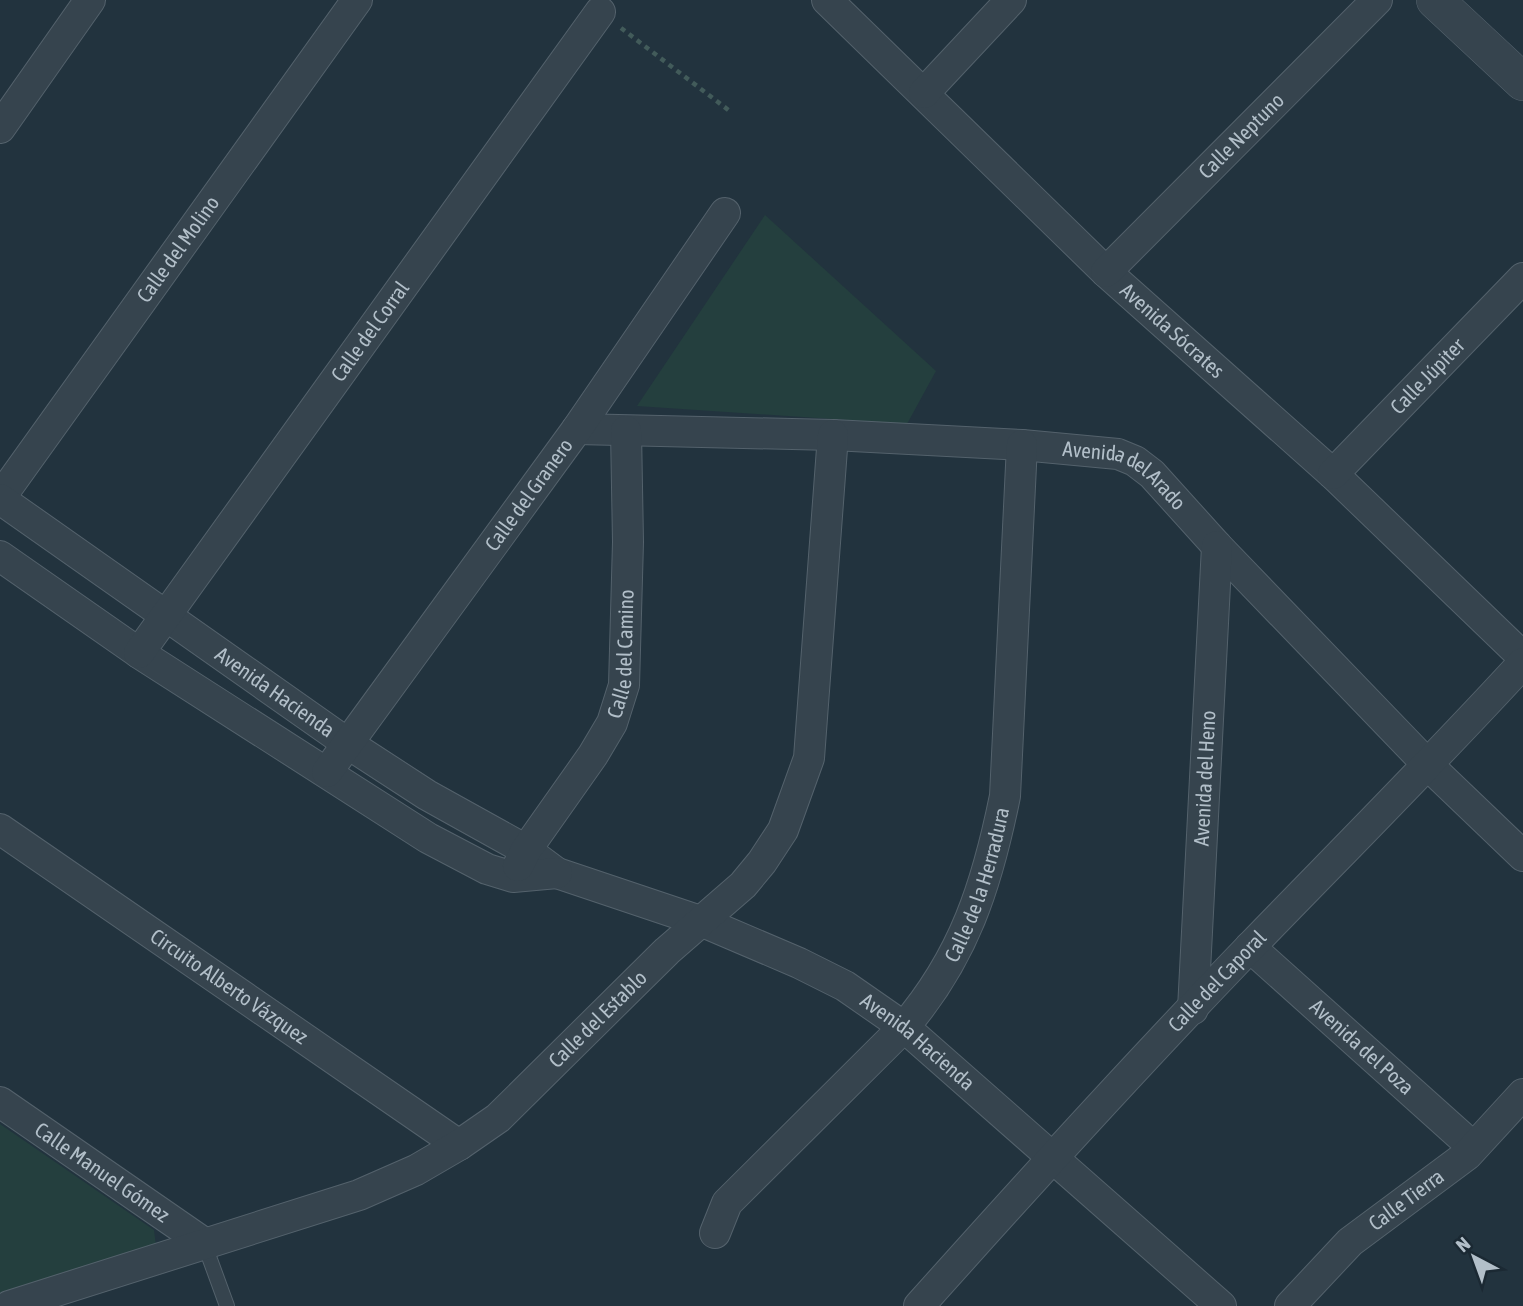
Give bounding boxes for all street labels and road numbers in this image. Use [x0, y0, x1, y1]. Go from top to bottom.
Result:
street label: Calle Neptuno [1193, 88, 1288, 183]
street label: Calle del Molino [131, 191, 224, 307]
street label: Calle del Corral [325, 276, 414, 386]
street label: Avenida Sócrates [1116, 278, 1230, 382]
street label: Calle Júpiter [1385, 332, 1469, 418]
street label: Calle del Granero [479, 433, 577, 555]
street label: Avenida del Arado [1062, 436, 1191, 514]
street label: Calle del Camino [601, 589, 638, 721]
street label: Avenida Hacienda [211, 641, 340, 742]
street label: Avenida del Heno [1188, 710, 1219, 847]
street label: Calle de la Herradura [939, 805, 1013, 966]
street label: Circuito Alberto Vázquez [146, 923, 313, 1049]
street label: Calle del Caporal [1163, 925, 1271, 1036]
street label: Calle del Establo [543, 965, 651, 1072]
street label: Avenida Hacienda [857, 988, 980, 1095]
street label: Avenida del Poza [1306, 994, 1419, 1099]
street label: Calle Manuel Gómez [31, 1117, 175, 1227]
street label: Calle Tierra [1364, 1164, 1448, 1235]

